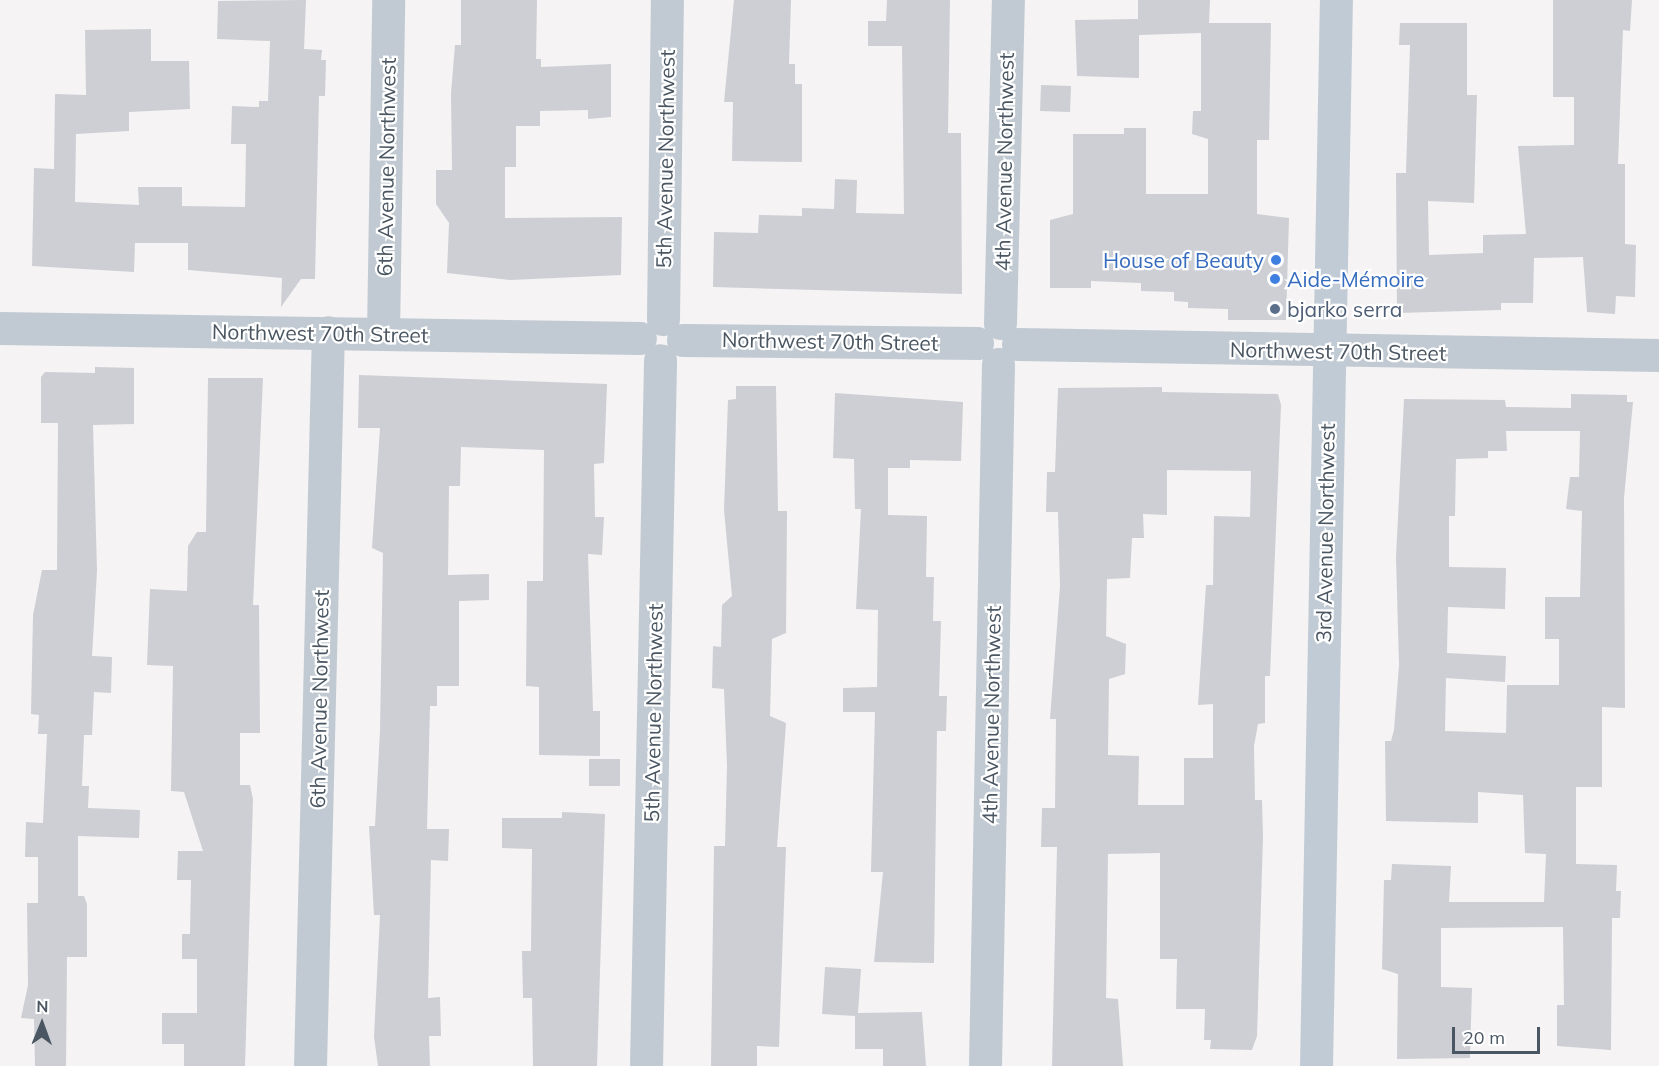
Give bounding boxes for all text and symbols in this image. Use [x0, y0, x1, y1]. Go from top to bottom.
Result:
street label: 5th Avenue Northwest [650, 49, 680, 269]
street label: 4th Avenue Northwest [989, 52, 1019, 272]
street label: 6th Avenue Northwest [371, 57, 401, 277]
place label: House of Beauty [1103, 247, 1264, 273]
marker: House of Beauty [1269, 253, 1283, 267]
place label: Aide-Mémoire [1287, 266, 1424, 292]
marker: Aide-Mémoire [1268, 272, 1282, 286]
place label: bjarko serra [1287, 296, 1402, 322]
marker: bjarko serra [1268, 302, 1282, 316]
street label: Northwest 70th Street [212, 319, 428, 347]
street label: Northwest 70th Street [722, 327, 938, 355]
street label: Northwest 70th Street [1230, 337, 1446, 365]
street label: 3rd Avenue Northwest [1310, 423, 1340, 643]
street label: 6th Avenue Northwest [304, 589, 334, 809]
street label: 5th Avenue Northwest [638, 603, 668, 823]
street label: 4th Avenue Northwest [976, 605, 1006, 825]
north arrow [12, 994, 72, 1054]
text: N [36, 996, 49, 1016]
scale bar [1455, 1015, 1544, 1053]
text: 20 m [1463, 1026, 1505, 1049]

